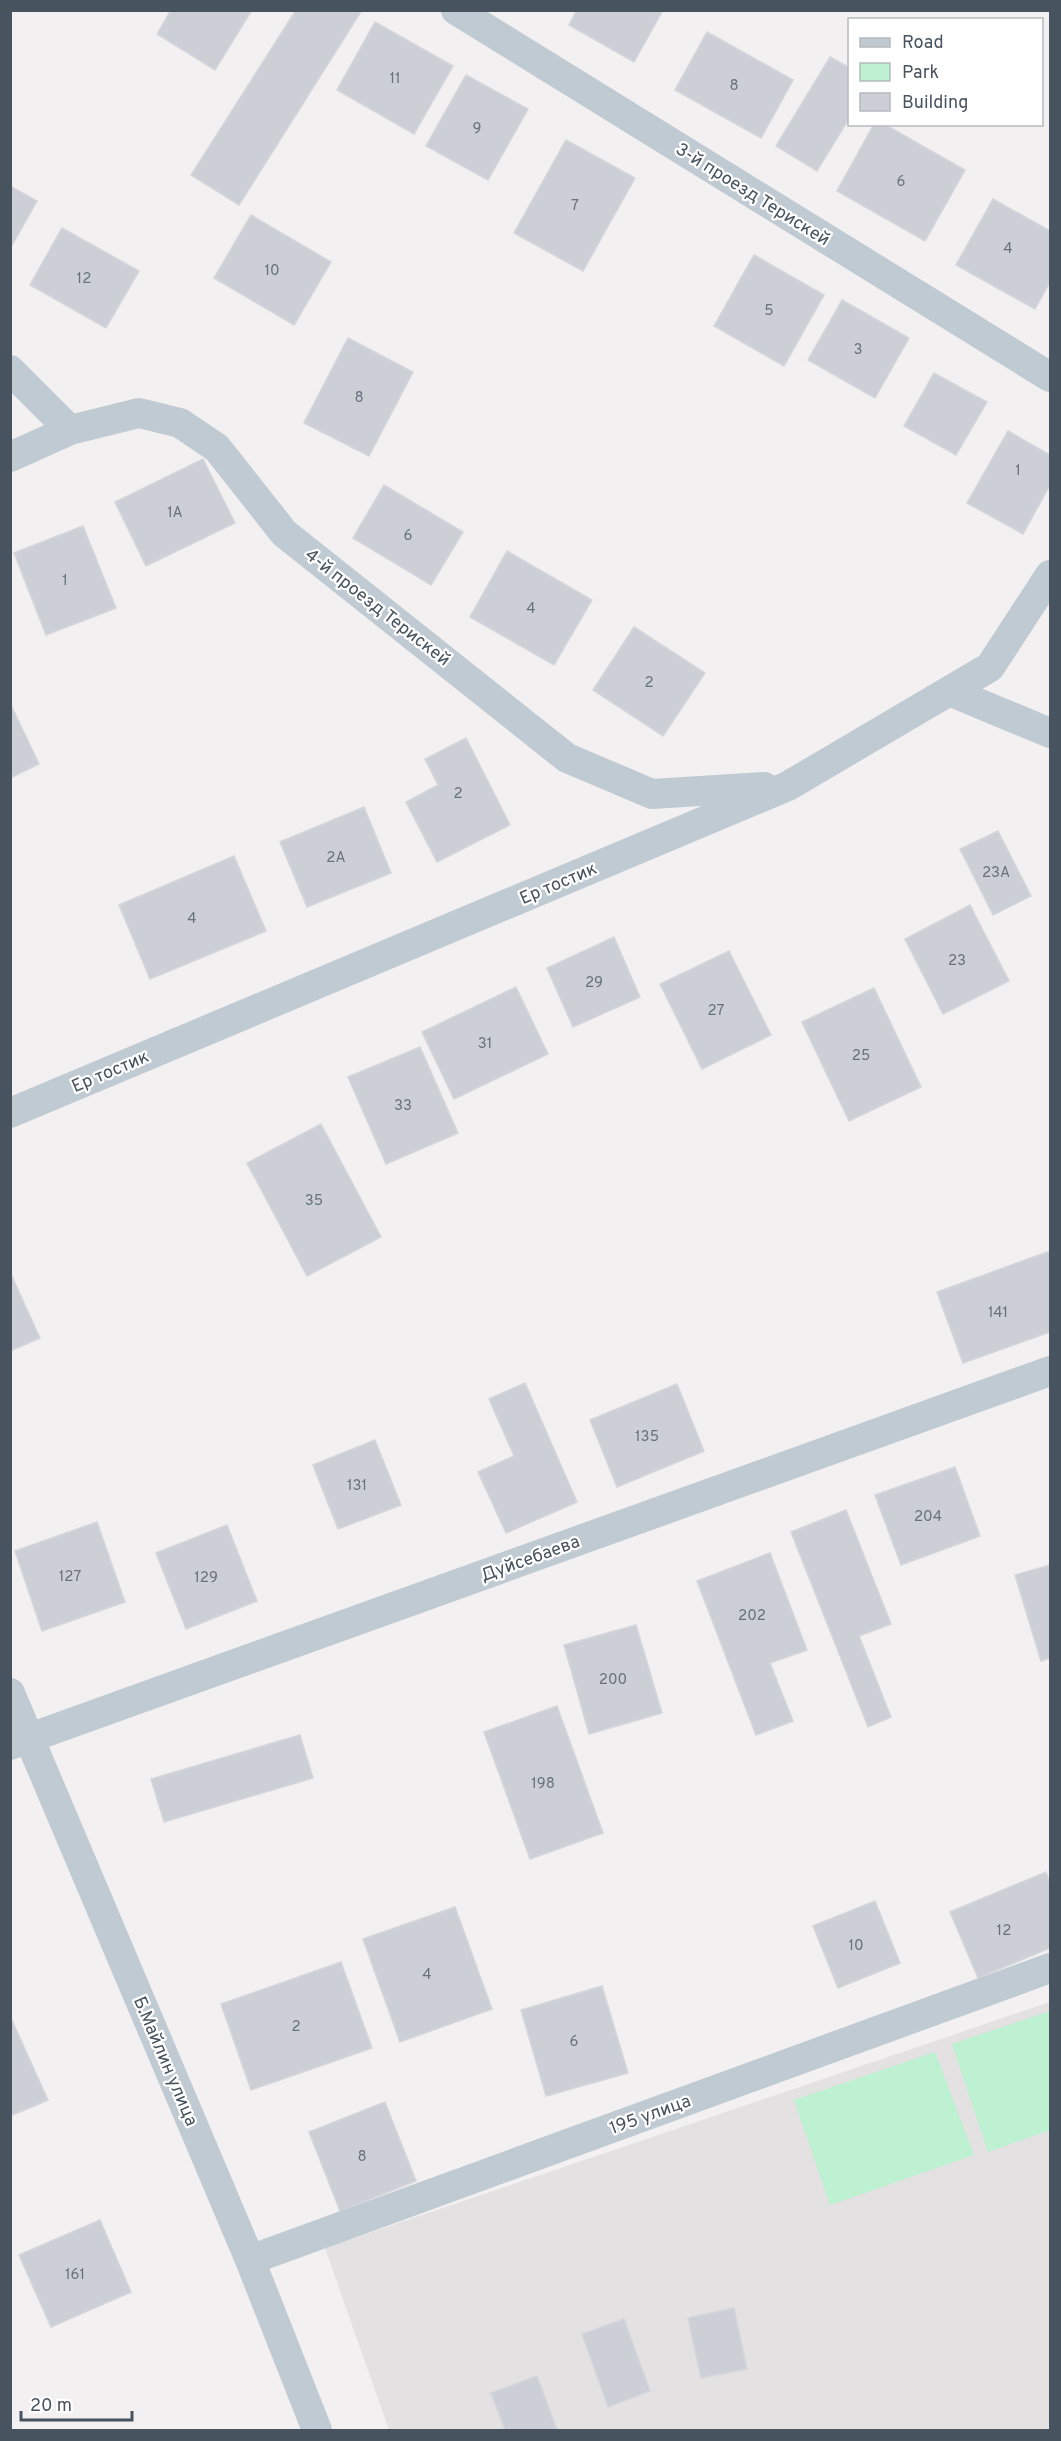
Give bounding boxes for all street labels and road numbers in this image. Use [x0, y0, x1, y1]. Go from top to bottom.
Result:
street label: 3-й проезд Терискей [671, 138, 834, 252]
street label: 4-й проезд Терискей [300, 544, 454, 672]
street label: Ер тостик [516, 858, 601, 911]
street label: Ер тостик [68, 1046, 153, 1099]
street label: Дуйсебаева [478, 1531, 583, 1588]
street label: Б.Майлин улица [127, 1993, 202, 2130]
street label: 195 улица [607, 2090, 694, 2141]

